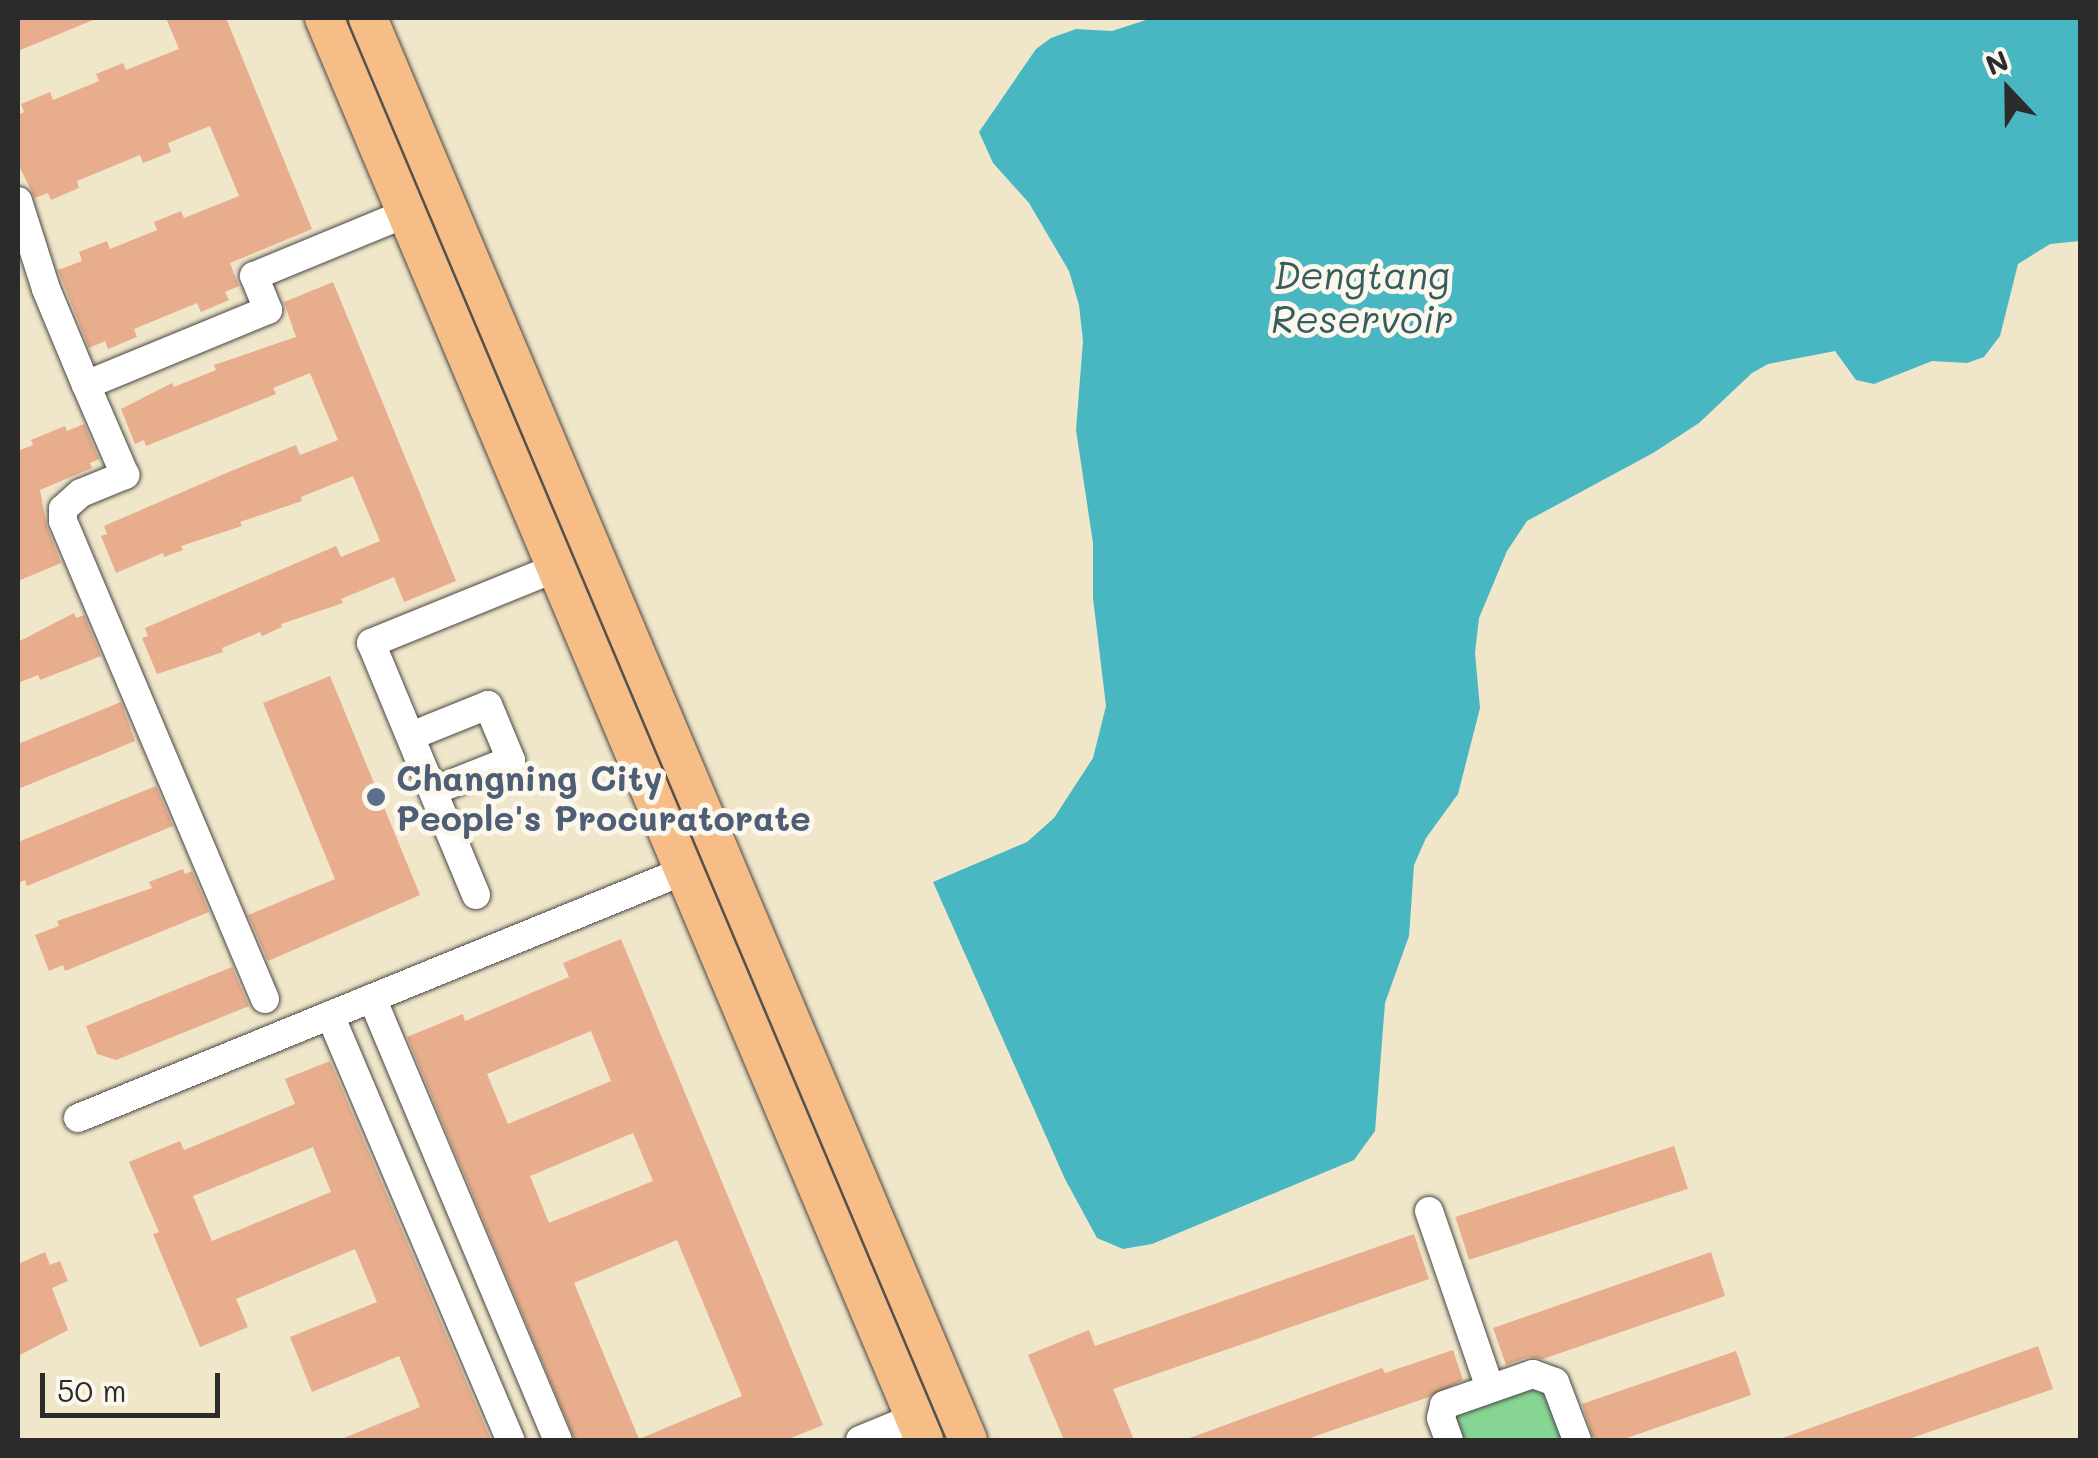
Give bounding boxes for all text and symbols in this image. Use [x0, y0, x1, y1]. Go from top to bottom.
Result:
north arrow [1958, 40, 2058, 140]
text: N [1980, 42, 2013, 83]
water label: Dengtang Reservoir [1271, 252, 1453, 342]
place label: Changning City People's Procuratorate [396, 756, 811, 838]
marker: Changning City People's Procuratorate [365, 786, 387, 808]
scale bar [45, 1353, 225, 1415]
text: 50 m [57, 1370, 127, 1410]

